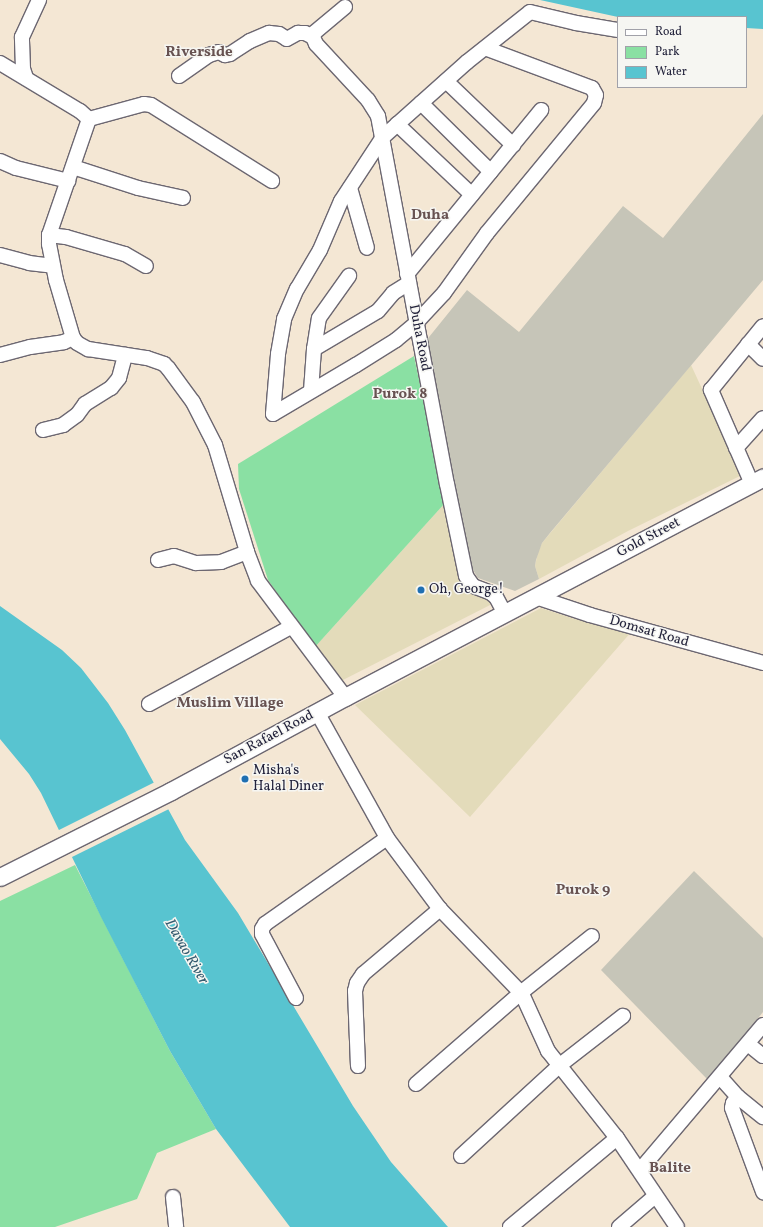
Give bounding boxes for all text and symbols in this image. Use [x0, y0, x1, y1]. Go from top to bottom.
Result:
legend [617, 16, 747, 88]
text: Road [655, 24, 682, 40]
district label: Riverside [165, 44, 233, 62]
text: Park [655, 44, 680, 60]
text: Water [655, 64, 687, 80]
district label: Duha [411, 207, 449, 225]
street label: Duha Road [404, 303, 434, 373]
district label: Purok 8 [373, 386, 427, 404]
street label: Gold Street [615, 514, 683, 562]
place label: Oh, George! [429, 582, 504, 598]
marker: Oh, George! [416, 585, 426, 595]
street label: Domsat Road [607, 613, 691, 651]
district label: Muslim Village [176, 695, 284, 713]
street label: San Rafael Road [221, 707, 317, 769]
place label: Misha's Halal Diner [253, 763, 324, 796]
marker: Misha's Halal Diner [240, 774, 250, 784]
district label: Purok 9 [556, 882, 610, 900]
water label: Davao River [160, 916, 212, 988]
district label: Balite [649, 1160, 691, 1178]

